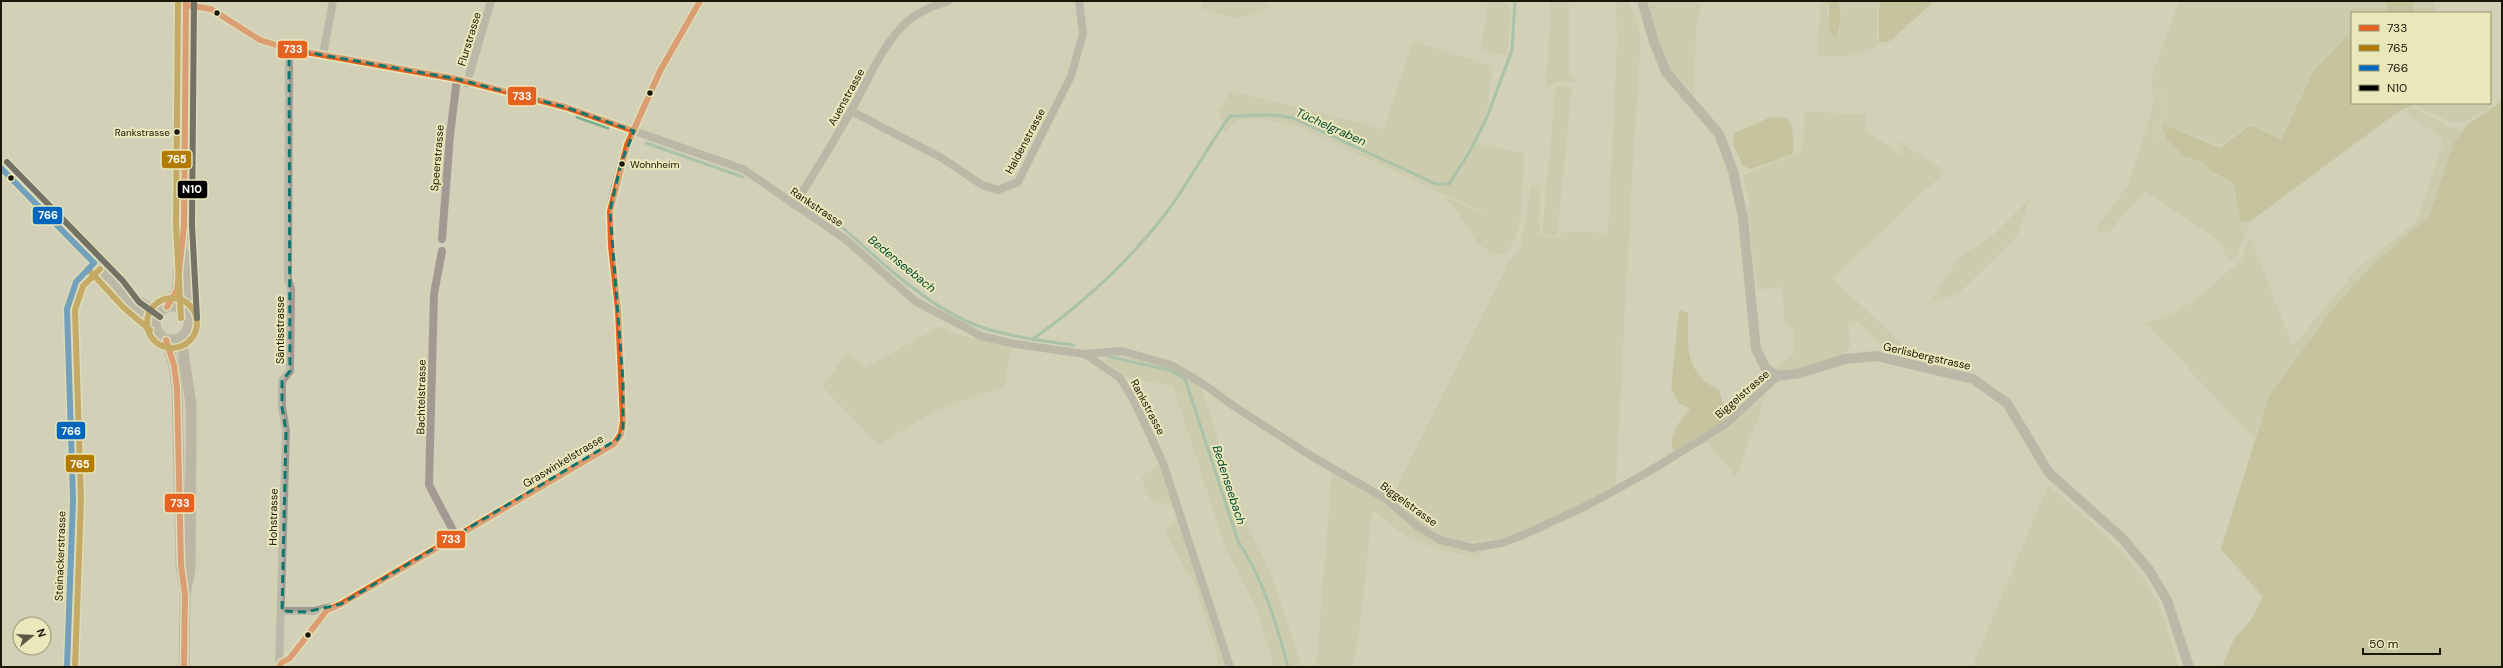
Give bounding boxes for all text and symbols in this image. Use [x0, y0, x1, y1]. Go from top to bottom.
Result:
unlabelled marker [212, 8, 222, 18]
street label: Flurstrasse [454, 10, 484, 68]
legend [2351, 12, 2491, 104]
text: 733 [2387, 20, 2407, 36]
line badge: 733 [277, 40, 308, 59]
text: 765 [2387, 40, 2408, 56]
text: 733 [283, 42, 303, 56]
text: 766 [2387, 60, 2408, 76]
street label: Auenstrasse [825, 66, 867, 128]
text: N10 [2387, 80, 2407, 96]
line badge: 733 [507, 86, 537, 106]
unlabelled marker [645, 88, 655, 98]
text: 733 [512, 89, 532, 103]
water label: Tüchelgraben [1293, 104, 1369, 150]
street label: Haldenstrasse [1002, 106, 1048, 176]
street label: Speerstrasse [427, 124, 447, 192]
place label: Rankstrasse [115, 126, 170, 139]
marker: Rankstrasse [172, 127, 182, 137]
line badge: 765 [161, 150, 192, 169]
text: 765 [167, 152, 187, 166]
place label: Wohnheim [630, 158, 679, 171]
marker: Wohnheim [617, 159, 627, 169]
unlabelled marker [6, 173, 16, 183]
line badge: N10 [177, 180, 208, 199]
text: N10 [182, 182, 202, 196]
street label: Rankstrasse [788, 184, 846, 230]
line badge: 766 [32, 206, 63, 225]
text: 766 [38, 208, 58, 222]
water label: Bedenseebach [865, 232, 939, 296]
street label: Säntisstrasse [273, 296, 287, 364]
street label: Gerlisbergstrasse [1882, 339, 1972, 373]
street label: Bachtelstrasse [413, 359, 429, 435]
street label: Biggelstrasse [1712, 367, 1772, 421]
street label: Rankstrasse [1128, 377, 1168, 437]
line badge: 766 [56, 421, 86, 440]
text: 766 [61, 424, 81, 438]
street label: Graswinkelstrasse [520, 431, 606, 491]
water label: Bedenseebach [1209, 443, 1249, 527]
line badge: 765 [65, 454, 95, 473]
text: 765 [70, 457, 90, 471]
street label: Biggelstrasse [1378, 479, 1440, 529]
street label: Hohstrasse [266, 488, 280, 546]
line badge: 733 [164, 493, 195, 513]
text: 733 [170, 496, 190, 510]
street label: Steinackerstrasse [51, 511, 69, 601]
line badge: 733 [436, 530, 466, 549]
text: 733 [441, 532, 461, 546]
north arrow [12, 616, 52, 656]
text: N [34, 627, 49, 639]
unlabelled marker [303, 630, 313, 640]
scale bar [2363, 630, 2440, 656]
text: 50 m [2369, 636, 2398, 652]

